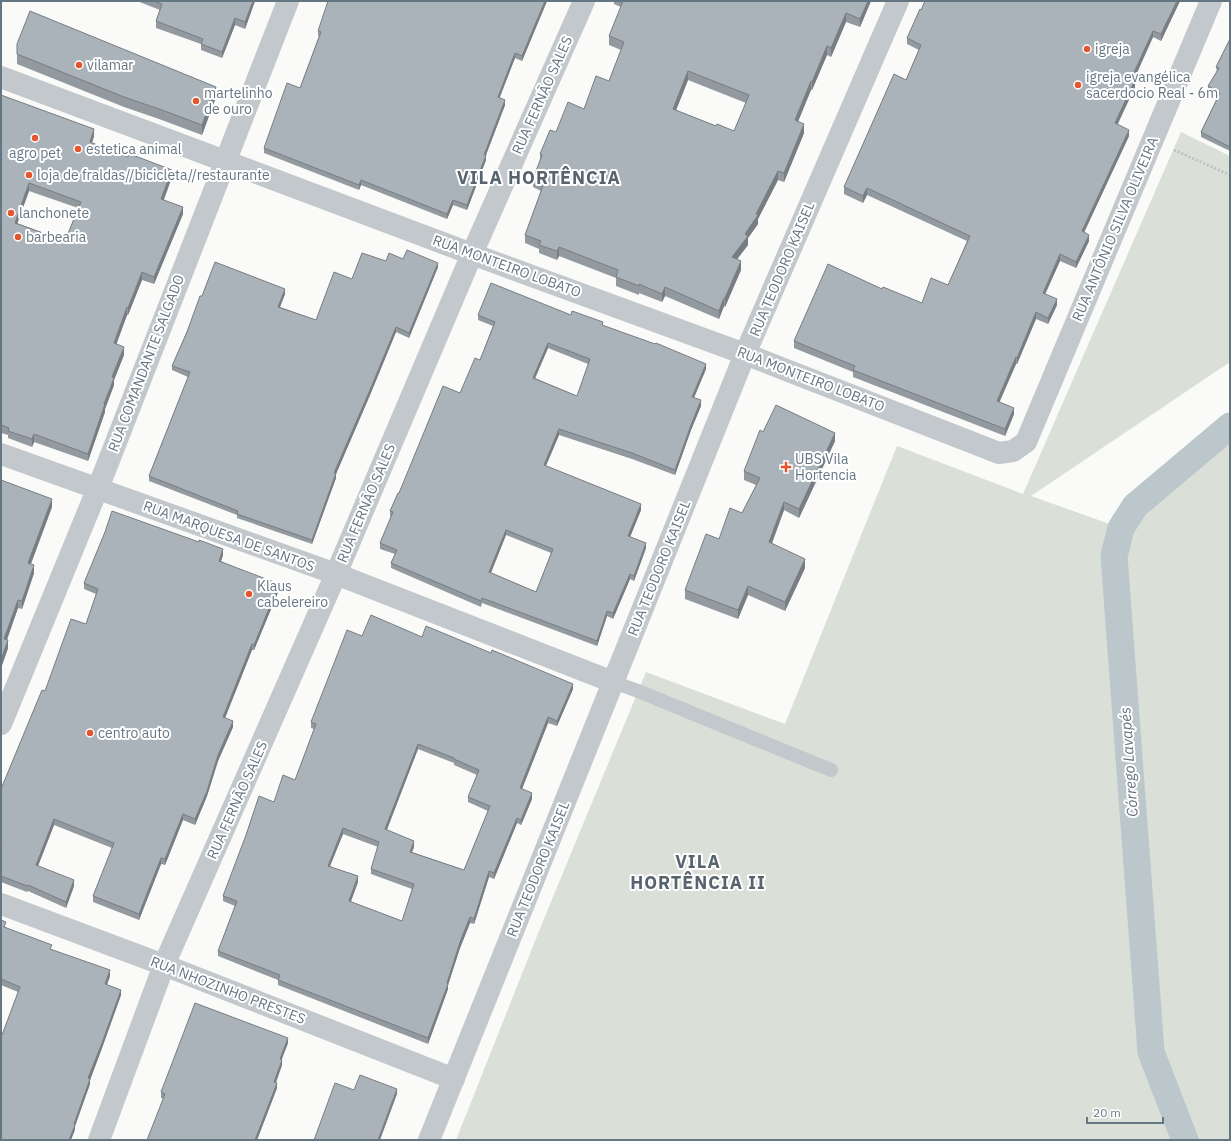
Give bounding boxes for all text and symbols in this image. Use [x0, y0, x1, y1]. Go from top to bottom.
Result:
street label: RUA FERNÃO SALES [508, 33, 576, 157]
place label: igreja [1095, 40, 1130, 58]
marker: igreja [1082, 44, 1092, 54]
place label: vilamar [87, 56, 134, 74]
marker: vilamar [74, 60, 84, 70]
place label: igreja evangélica sacerdocio Real - 6m [1086, 68, 1218, 102]
marker: igreja evangélica sacerdocio Real - 6m [1073, 80, 1083, 90]
place label: martelinho de ouro [204, 84, 273, 118]
marker: martelinho de ouro [191, 96, 201, 106]
marker: agro pet [30, 133, 40, 143]
street label: RUA ANTÔNIO SILVA OLIVEIRA [1067, 134, 1162, 324]
place label: estetica animal [86, 140, 182, 158]
place label: agro pet [9, 144, 61, 162]
marker: estetica animal [73, 144, 83, 154]
place label: loja de fraldas//bicicleta//restaurante [37, 166, 270, 184]
district label: VILA HORTÊNCIA [457, 166, 621, 189]
marker: loja de fraldas//bicicleta//restaurante [24, 170, 34, 180]
street label: RUA TEODORO KAISEL [745, 199, 819, 339]
place label: lanchonete [19, 204, 90, 222]
marker: lanchonete [6, 208, 16, 218]
place label: barbearia [26, 228, 87, 246]
street label: RUA MONTEIRO LOBATO [430, 231, 584, 301]
marker: barbearia [13, 232, 23, 242]
street label: RUA COMANDANTE SALGADO [104, 272, 188, 454]
street label: RUA MONTEIRO LOBATO [735, 343, 887, 415]
street label: RUA FERNÃO SALES [333, 441, 399, 565]
place label: UBS Vila Hortencia [795, 450, 857, 484]
marker: UBS Vila Hortencia [780, 461, 792, 473]
street label: RUA MARQUESA DE SANTOS [141, 497, 317, 575]
street label: RUA TEODORO KAISEL [624, 498, 694, 638]
place label: Klaus cabelereiro [257, 577, 328, 611]
marker: Klaus cabelereiro [244, 589, 254, 599]
water label: Córrego Lavapés [1115, 706, 1142, 818]
place label: centro auto [98, 724, 170, 742]
marker: centro auto [85, 728, 95, 738]
street label: RUA FERNÃO SALES [203, 738, 271, 862]
street label: RUA TEODORO KAISEL [503, 799, 573, 939]
district label: VILA HORTÊNCIA II [630, 850, 766, 894]
street label: RUA NHOZINHO PRESTES [148, 952, 308, 1028]
scale bar [1087, 1099, 1163, 1125]
text: 20 m [1093, 1105, 1121, 1120]

